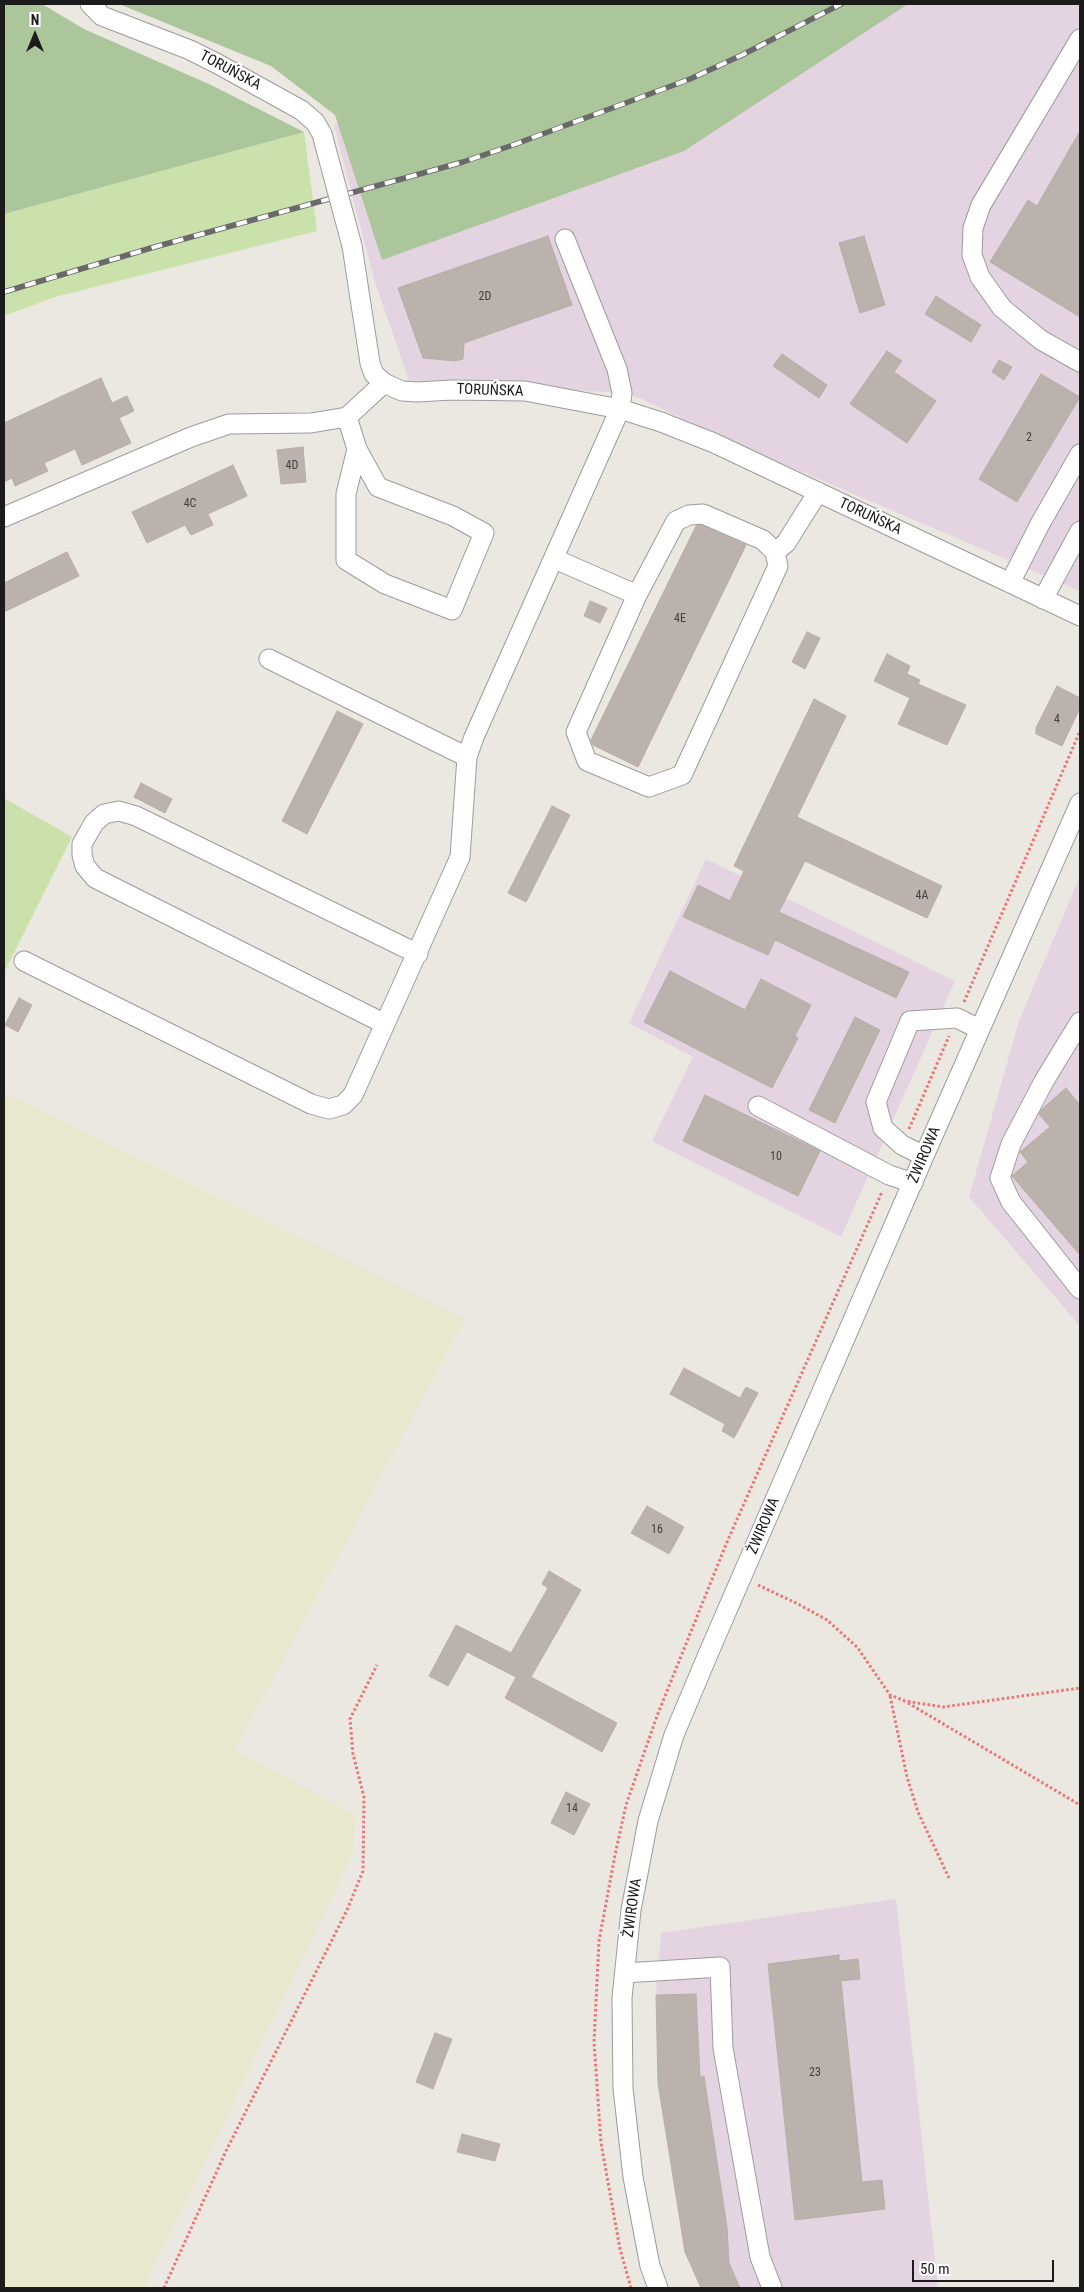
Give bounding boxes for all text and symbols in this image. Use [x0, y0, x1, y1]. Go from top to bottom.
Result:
north arrow [10, 10, 60, 60]
text: N [31, 12, 39, 28]
street label: TORUŃSKA [196, 47, 264, 95]
house number: 2D [479, 290, 491, 304]
street label: TORUŃSKA [456, 381, 524, 401]
house number: 2 [1026, 431, 1032, 445]
house number: 4D [286, 459, 298, 473]
street label: TORUŃSKA [836, 495, 904, 539]
house number: 4C [184, 497, 196, 511]
house number: 4E [674, 612, 686, 626]
house number: 4 [1054, 713, 1060, 727]
house number: 4A [916, 889, 928, 903]
street label: ŻWIROWA [905, 1124, 945, 1186]
house number: 10 [770, 1150, 782, 1164]
street label: ŻWIROWA [744, 1495, 784, 1557]
house number: 16 [651, 1523, 663, 1537]
house number: 14 [566, 1802, 578, 1816]
street label: ŻWIROWA [620, 1877, 646, 1939]
house number: 23 [809, 2066, 821, 2080]
scale bar [914, 2250, 1056, 2282]
text: 50 m [920, 2260, 950, 2278]

